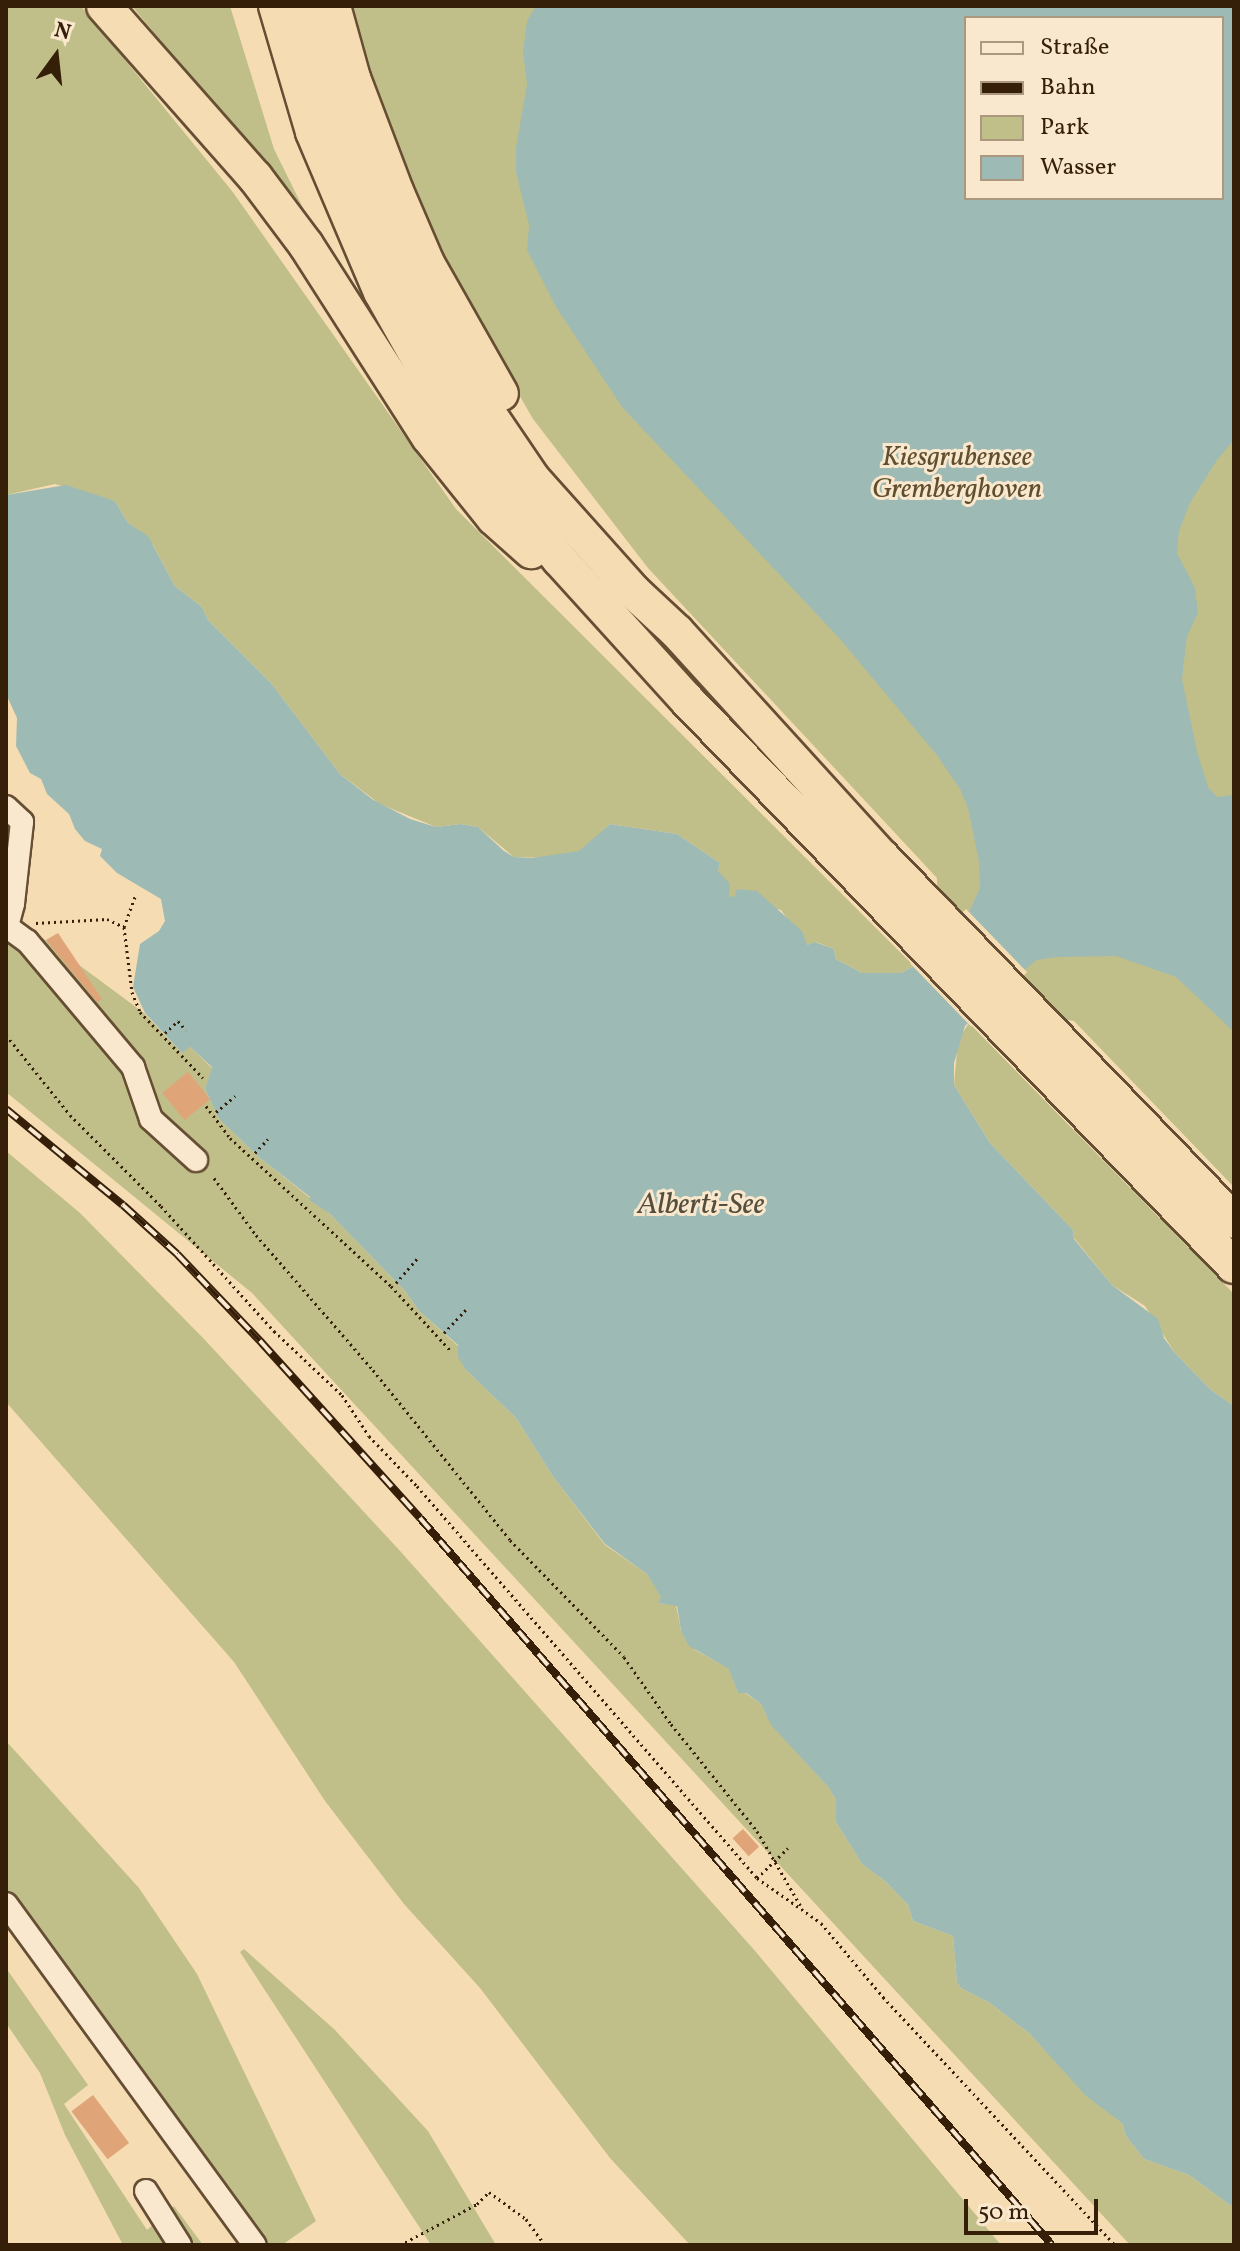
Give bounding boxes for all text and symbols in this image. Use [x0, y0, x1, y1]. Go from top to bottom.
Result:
text: N [51, 15, 74, 49]
north arrow [16, 16, 96, 96]
legend [964, 16, 1224, 200]
text: Straße [1040, 31, 1109, 65]
text: Bahn [1040, 71, 1096, 105]
text: Park [1040, 111, 1089, 145]
text: Wasser [1040, 151, 1116, 185]
park label: Kiesgrubensee Gremberghoven [872, 441, 1042, 507]
water label: Alberti-See [638, 1187, 764, 1223]
scale bar [968, 2183, 1102, 2233]
text: 50 m [978, 2196, 1030, 2230]

